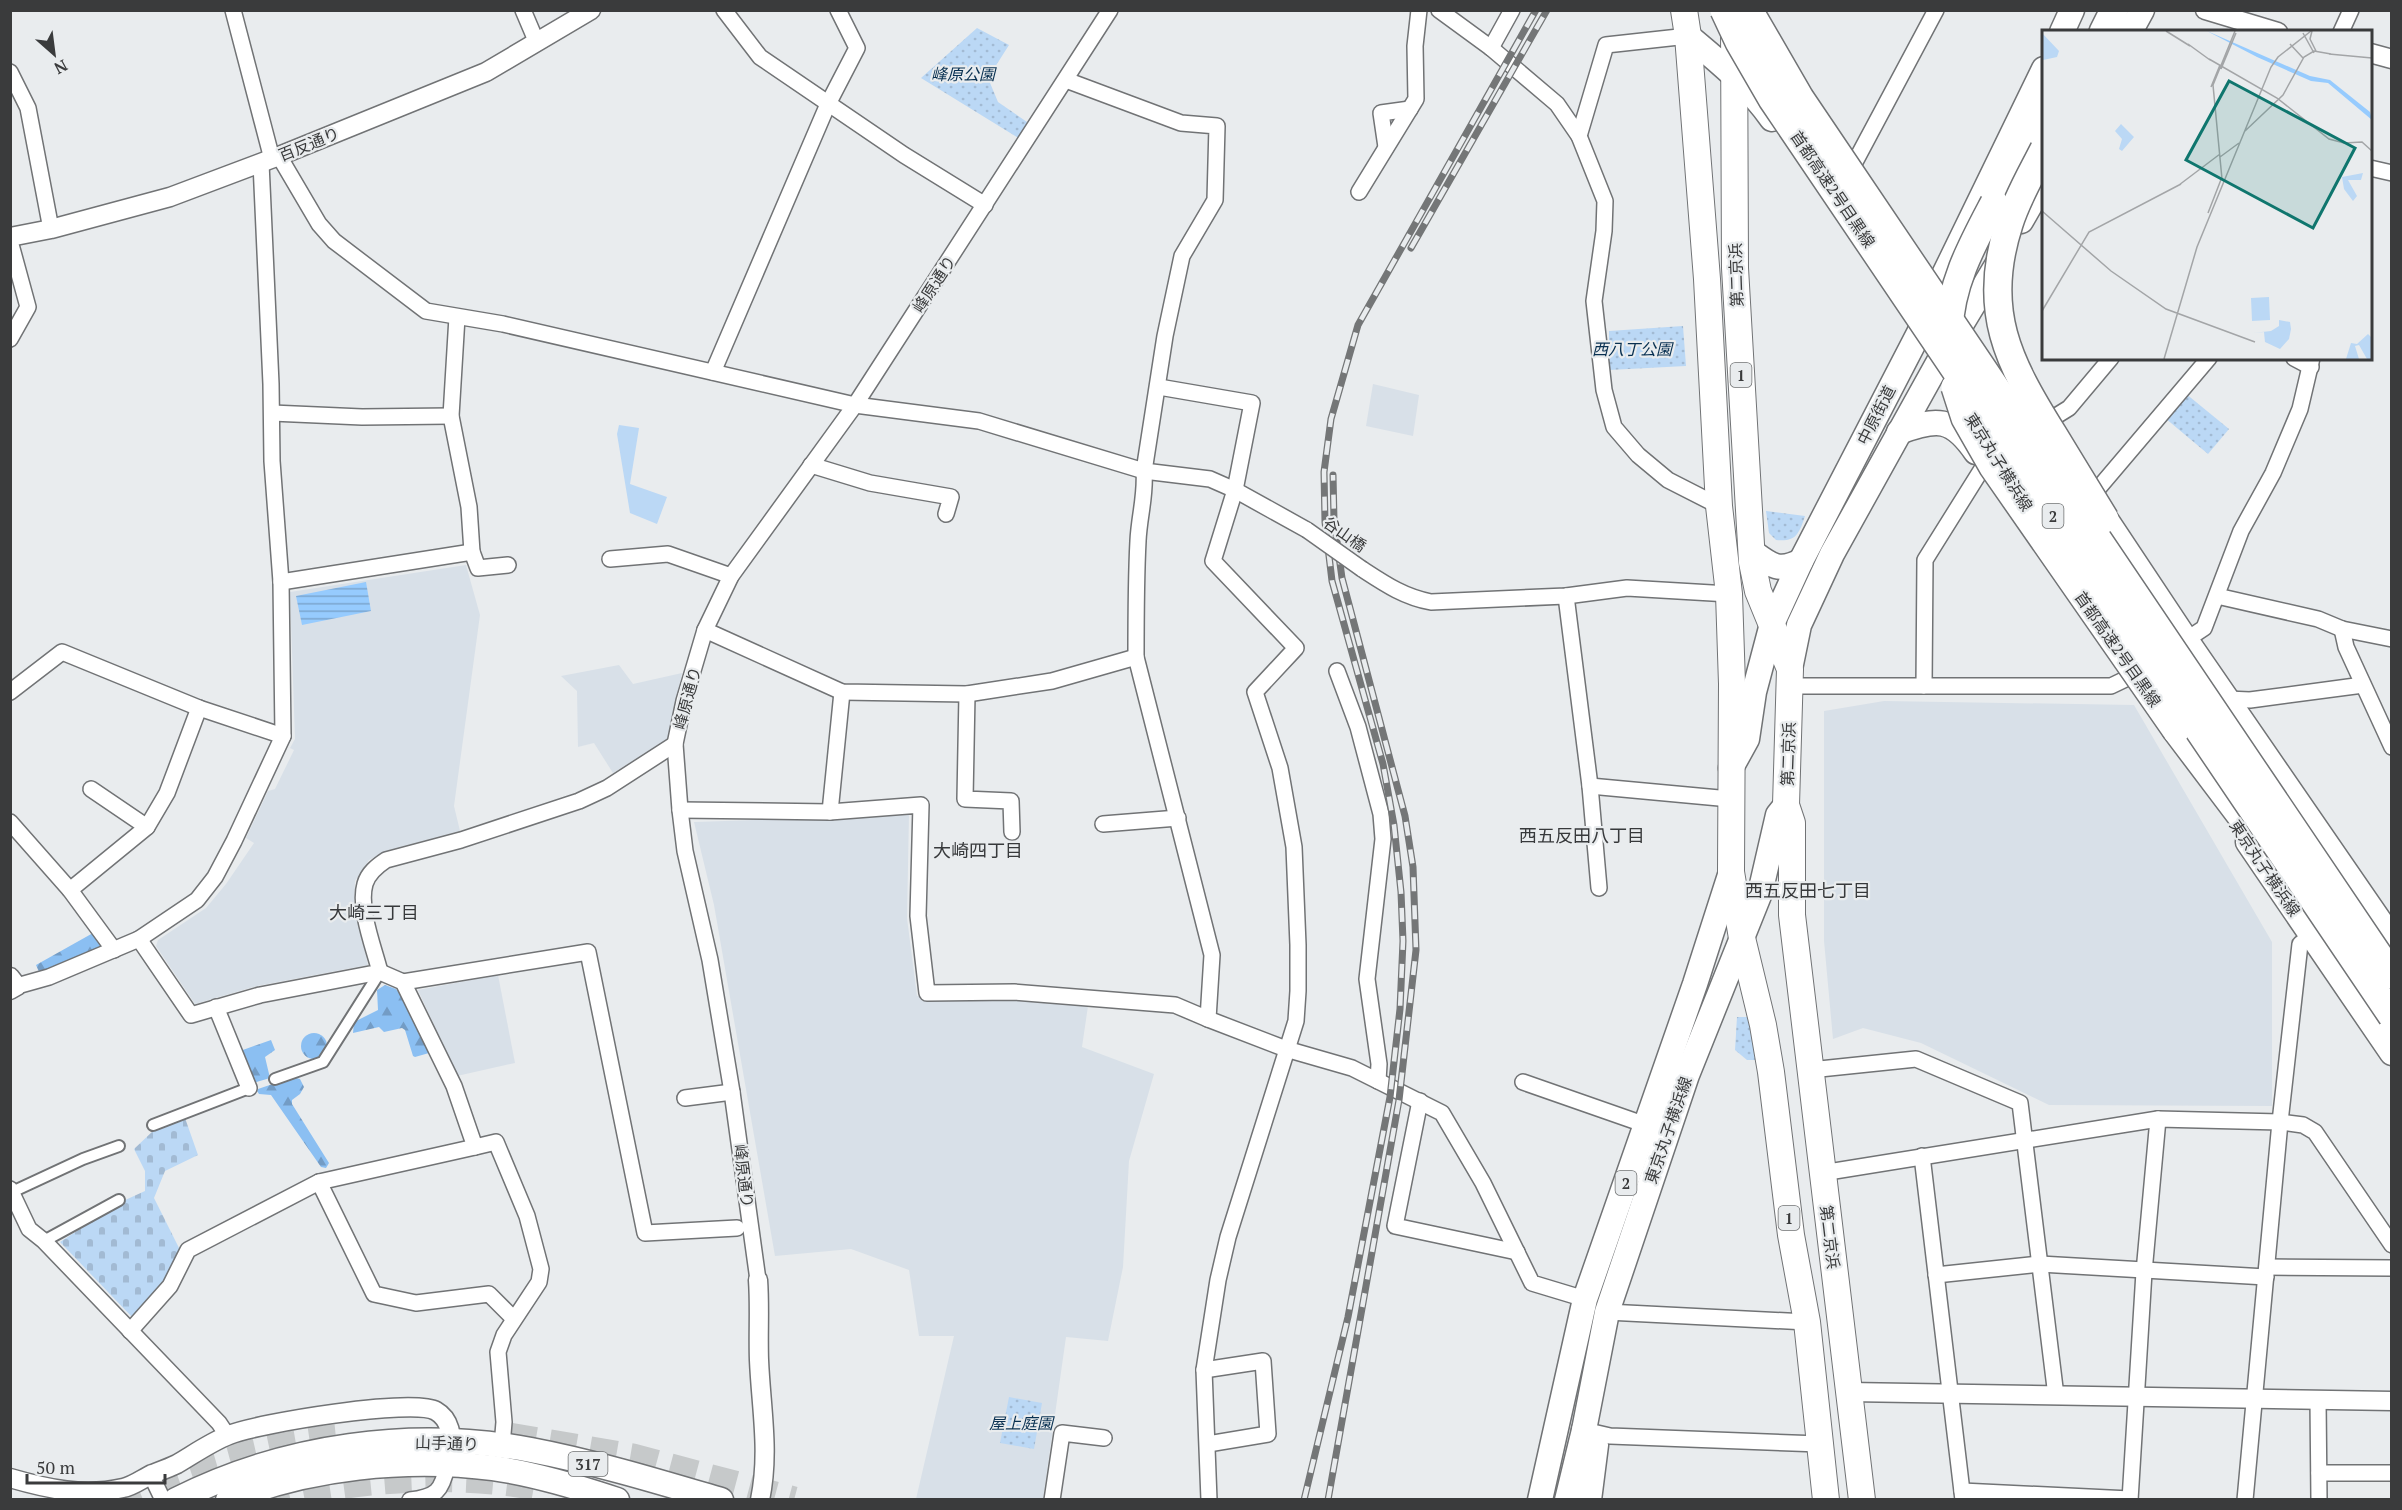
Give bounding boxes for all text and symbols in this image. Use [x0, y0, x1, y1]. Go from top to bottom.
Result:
north arrow [24, 24, 84, 84]
inset map [2042, 30, 2372, 360]
text: N [51, 55, 72, 80]
park label: 峰原公園 [931, 63, 997, 85]
street label: 百反通り [275, 122, 343, 166]
street label: 首都高速2号目黒線 [1786, 126, 1880, 252]
street label: 第二京浜 [1724, 243, 1748, 307]
street label: 峰原通り [907, 251, 961, 317]
park label: 西八丁公園 [1592, 338, 1674, 360]
road number: 1 [1730, 363, 1752, 387]
street label: 中原街道 [1852, 381, 1900, 449]
street label: 東京丸子横浜線 [1960, 409, 2038, 515]
road number: 2 [2042, 504, 2064, 528]
street label: 谷山橋 [1319, 511, 1371, 557]
street label: 首都高速2号目黒線 [2070, 587, 2166, 711]
street label: 峰原通り [668, 664, 706, 732]
street label: 第二京浜 [1776, 722, 1800, 786]
street label: 東京丸子横浜線 [2225, 815, 2305, 921]
district label: 西五反田八丁目 [1519, 823, 1645, 847]
district label: 大崎四丁目 [933, 838, 1023, 862]
district label: 西五反田七丁目 [1745, 878, 1871, 902]
district label: 大崎三丁目 [329, 900, 419, 924]
street label: 東京丸子横浜線 [1639, 1073, 1697, 1187]
street label: 峰原通り [729, 1143, 759, 1209]
road number: 2 [1616, 1171, 1636, 1195]
street label: 第二京浜 [1815, 1204, 1845, 1270]
road number: 1 [1778, 1206, 1800, 1230]
park label: 屋上庭園 [989, 1412, 1055, 1434]
street label: 山手通り [415, 1431, 479, 1455]
scale bar [27, 1447, 165, 1485]
road number: 317 [568, 1452, 608, 1476]
text: 50 m [36, 1455, 76, 1479]

